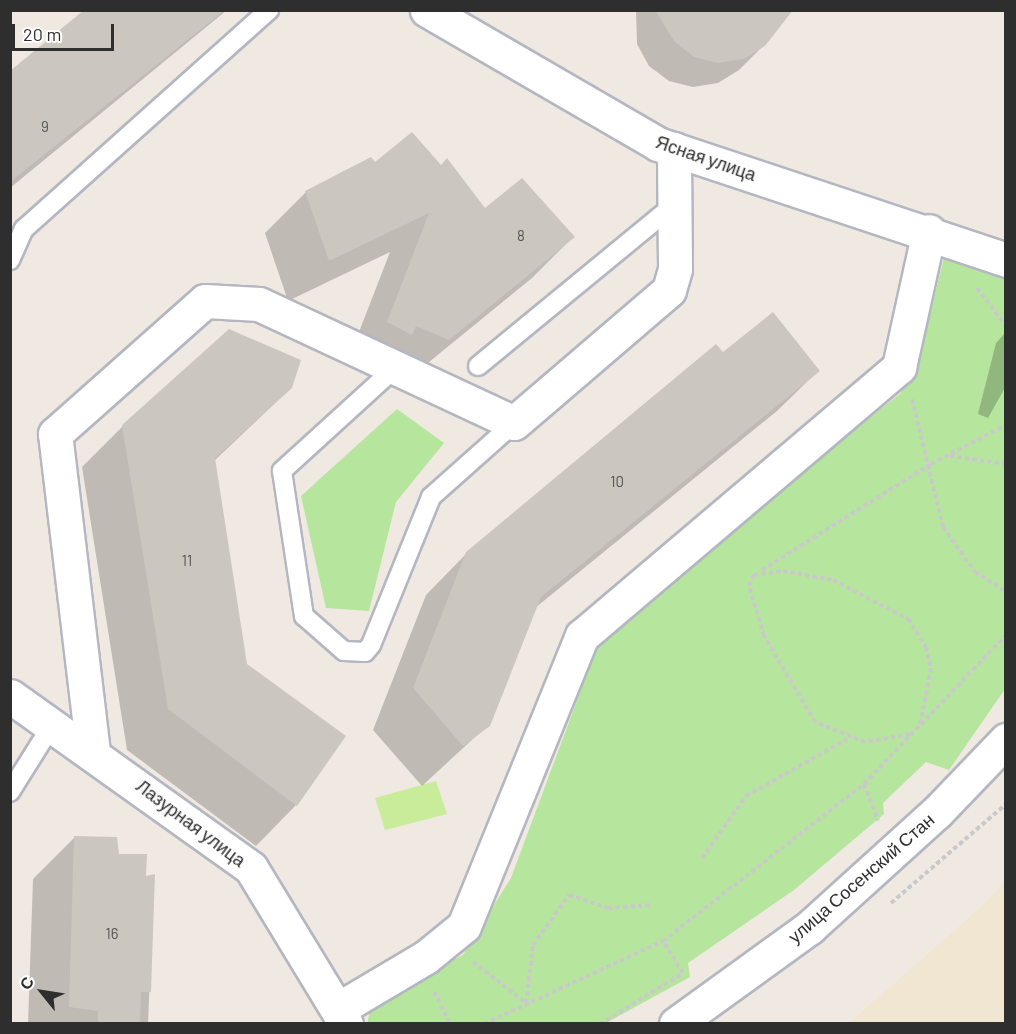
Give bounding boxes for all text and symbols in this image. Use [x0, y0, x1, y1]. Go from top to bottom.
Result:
scale bar [15, 12, 117, 50]
text: 20 m [23, 23, 61, 45]
house number: 9 [41, 118, 49, 136]
street label: Ясная улица [653, 131, 759, 185]
house number: 8 [517, 227, 525, 245]
house number: 10 [610, 473, 624, 491]
house number: 11 [182, 552, 192, 570]
street label: Лазурная улица [132, 775, 250, 871]
street label: улица Сосенский Стан [783, 809, 939, 947]
house number: 16 [106, 925, 118, 943]
north arrow [12, 962, 72, 1022]
text: С [15, 973, 37, 993]

